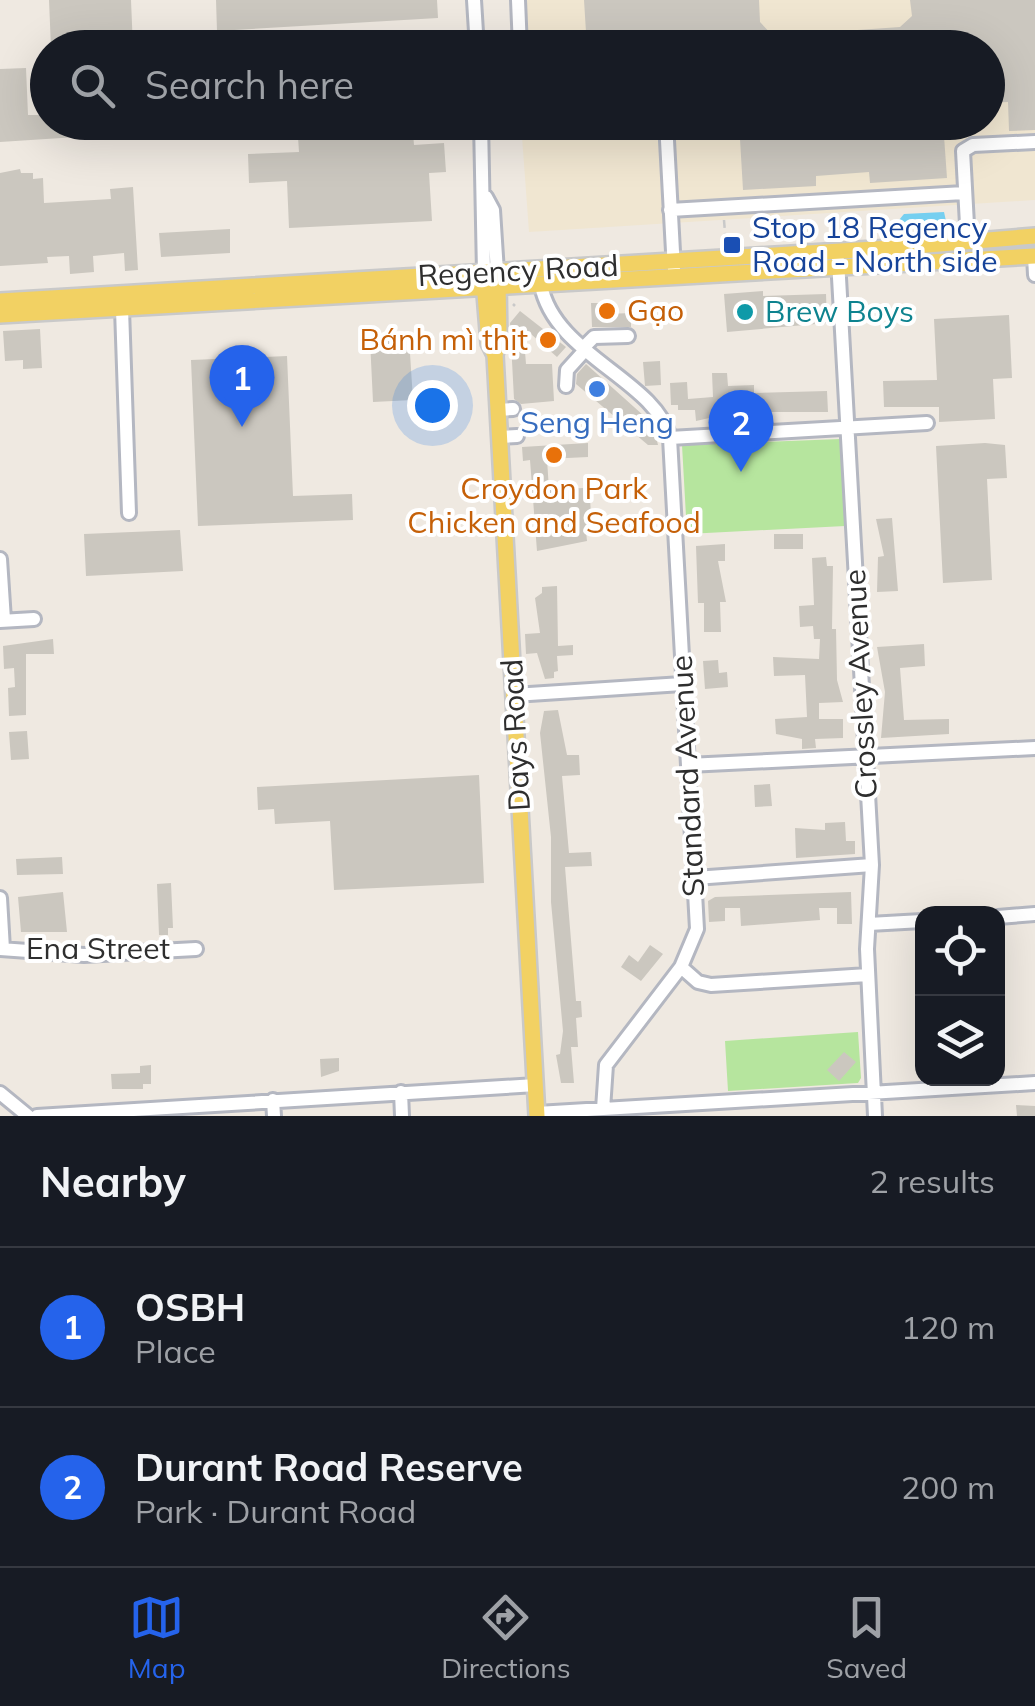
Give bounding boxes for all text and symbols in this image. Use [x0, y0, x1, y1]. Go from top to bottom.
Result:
search box [30, 30, 1005, 140]
icon: search [65, 58, 120, 113]
text: Search here [145, 61, 354, 109]
place label: Stop 18 Regency Road - North side [752, 208, 998, 280]
marker: Stop 18 Regency Road - North side [721, 234, 743, 256]
street label: Regency Road [417, 246, 619, 294]
place label: Gạo [627, 291, 684, 329]
place label: Brew Boys [765, 292, 914, 330]
marker: Gạo [596, 300, 618, 322]
marker: Brew Boys [734, 301, 756, 323]
place label: Bánh mì thịt [360, 320, 528, 358]
marker: Bánh mì thịt [537, 329, 559, 351]
pin: 1 [210, 344, 274, 427]
marker: Seng Heng [586, 378, 608, 400]
your location [407, 380, 458, 431]
pin: 2 [708, 390, 774, 472]
place label: Seng Heng [520, 403, 674, 441]
marker: Croydon Park Chicken and Seafood [543, 444, 565, 466]
place label: Croydon Park Chicken and Seafood [407, 469, 701, 541]
street label: Crossley Avenue [835, 568, 885, 800]
street label: Standard Avenue [662, 654, 712, 898]
street label: Days Road [492, 658, 538, 812]
map controls [915, 906, 1005, 1086]
button: locate [915, 906, 1005, 996]
street label: Ena Street [26, 929, 170, 967]
button: layers [915, 996, 1005, 1086]
text: Nearby [40, 1155, 186, 1208]
text: 2 results [870, 1161, 995, 1201]
text: OSBH [135, 1283, 245, 1331]
text: 1 [63, 1307, 82, 1347]
text: 120 m [901, 1307, 995, 1347]
text: Place [135, 1331, 216, 1371]
text: Durant Road Reserve [135, 1443, 523, 1491]
text: 2 [63, 1467, 82, 1507]
text: 200 m [901, 1467, 995, 1507]
text: Park · Durant Road [135, 1491, 416, 1531]
tab: Map [128, 1590, 185, 1685]
tab: Directions [441, 1590, 571, 1685]
tab: Saved [826, 1590, 907, 1685]

